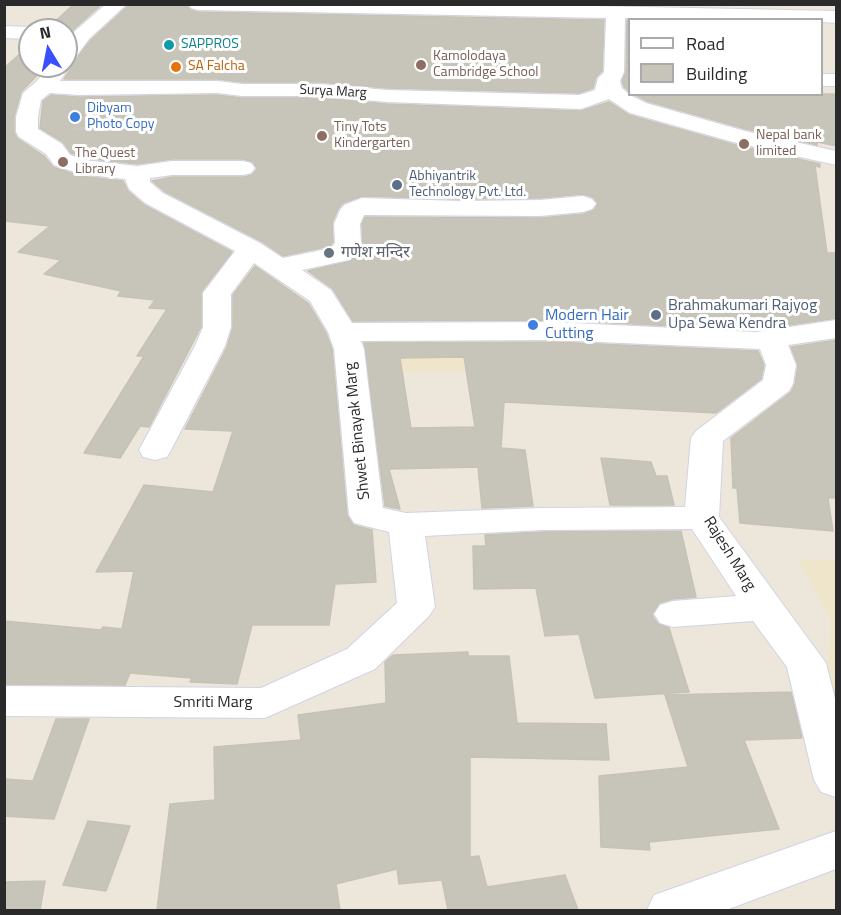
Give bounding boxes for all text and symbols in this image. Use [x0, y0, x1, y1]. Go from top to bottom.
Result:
north arrow [18, 18, 78, 78]
legend [628, 18, 823, 96]
text: N [38, 19, 53, 45]
text: Road [686, 30, 725, 57]
place label: SAPPROS [181, 37, 239, 53]
marker: SAPPROS [162, 38, 176, 52]
place label: Kamolodaya Cambridge School [433, 49, 539, 82]
marker: Kamolodaya Cambridge School [414, 58, 428, 72]
place label: SA Falcha [188, 59, 245, 75]
marker: SA Falcha [169, 60, 183, 74]
text: Building [686, 60, 747, 87]
street label: Surya Marg [299, 82, 367, 102]
place label: Dibyam Photo Copy [87, 101, 154, 134]
marker: Dibyam Photo Copy [68, 110, 82, 124]
place label: Tiny Tots Kindergarten [334, 120, 410, 152]
place label: Nepal bank limited [756, 128, 822, 160]
marker: Tiny Tots Kindergarten [315, 129, 329, 143]
marker: Nepal bank limited [737, 137, 751, 151]
place label: The Quest Library [75, 146, 135, 178]
marker: The Quest Library [56, 155, 70, 169]
place label: Abhiyantrik Technology Pvt. Ltd. [409, 169, 526, 202]
marker: Abhiyantrik Technology Pvt. Ltd. [390, 178, 404, 192]
place label: गणेश मन्दिर [341, 243, 410, 263]
marker: गणेश मन्दिर [322, 246, 336, 260]
place label: Brahmakumari Rajyog Upa Sewa Kendra [668, 296, 817, 334]
place label: Modern Hair Cutting [545, 306, 629, 344]
marker: Brahmakumari Rajyog Upa Sewa Kendra [649, 308, 663, 322]
marker: Modern Hair Cutting [526, 318, 540, 332]
street label: Shwet Binayak Marg [341, 361, 375, 501]
street label: Rajesh Marg [699, 513, 759, 595]
street label: Smriti Marg [174, 693, 252, 713]

